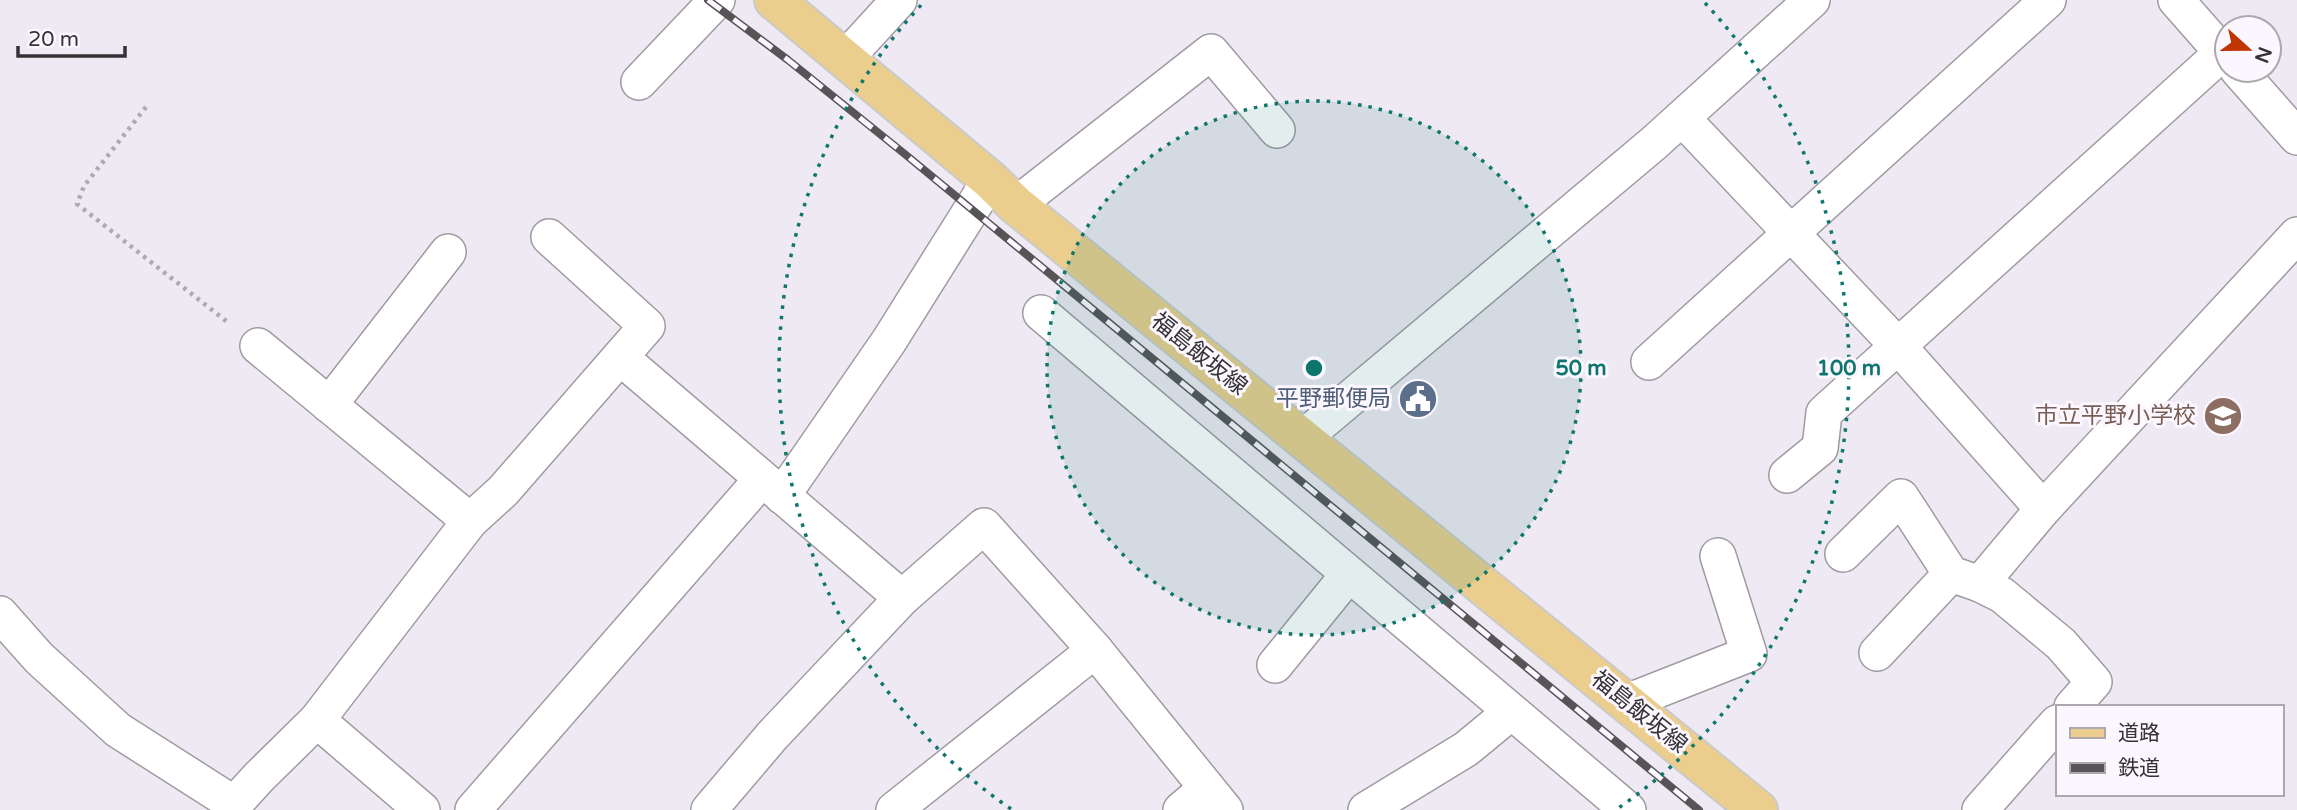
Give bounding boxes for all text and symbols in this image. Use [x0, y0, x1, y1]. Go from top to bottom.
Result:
scale bar [18, 14, 124, 58]
north arrow [2213, 14, 2283, 84]
text: 20 m [28, 27, 79, 52]
text: N [2250, 44, 2276, 66]
street label: 福島飯坂線 [1146, 307, 1252, 401]
centre of rings [1302, 356, 1326, 380]
text: 50 m [1555, 356, 1607, 381]
text: 100 m [1817, 356, 1881, 381]
public building icon: 平野郵便局 [1397, 378, 1439, 420]
place label: 平野郵便局 [1276, 385, 1391, 413]
school or university icon: 市立平野小学校 [2202, 395, 2244, 437]
place label: 市立平野小学校 [2035, 402, 2196, 430]
street label: 福島飯坂線 [1586, 665, 1692, 759]
legend [2056, 705, 2283, 796]
text: 道路 [2118, 721, 2160, 746]
text: 鉄道 [2118, 756, 2160, 781]

